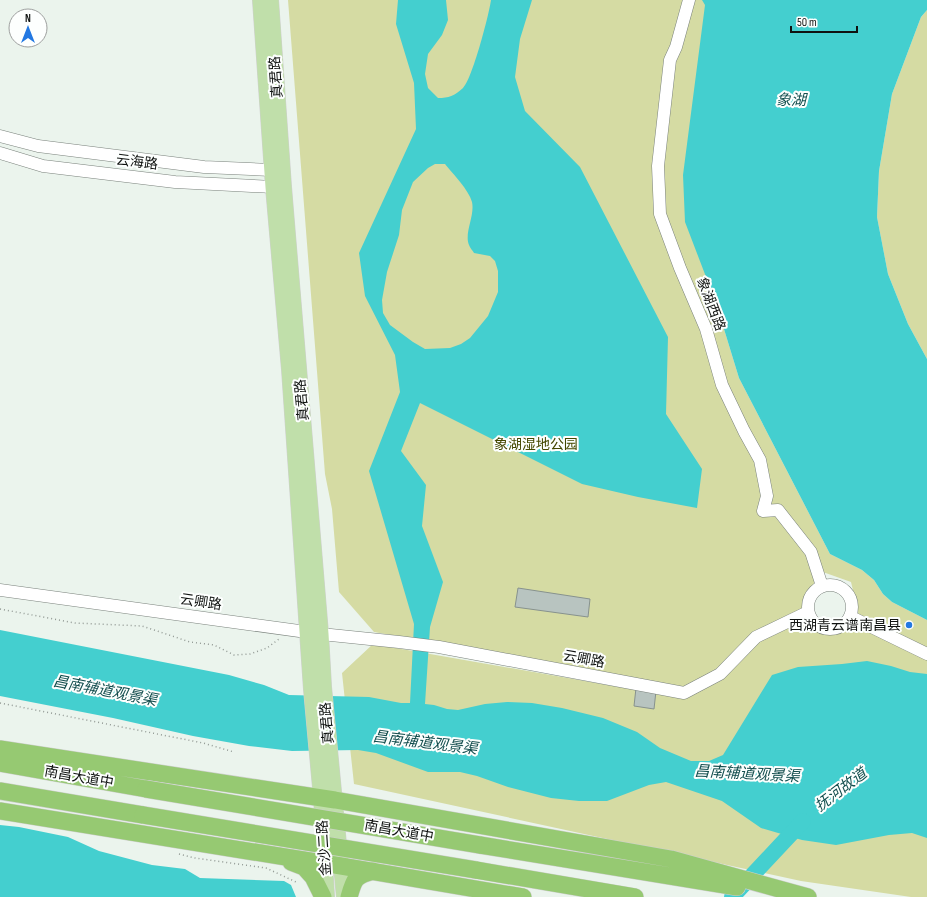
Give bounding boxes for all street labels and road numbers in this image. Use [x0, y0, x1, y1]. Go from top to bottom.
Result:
street label: 真君路 [266, 55, 286, 99]
street label: 云海路 [115, 151, 159, 173]
street label: 象湖西路 [693, 275, 729, 333]
street label: 真君路 [292, 378, 312, 422]
street label: 云卿路 [179, 591, 223, 613]
street label: 云卿路 [562, 647, 606, 671]
street label: 真君路 [317, 701, 337, 745]
street label: 南昌大道中 [43, 763, 115, 791]
street label: 南昌大道中 [363, 817, 435, 845]
street label: 金沙二路 [314, 819, 334, 877]

